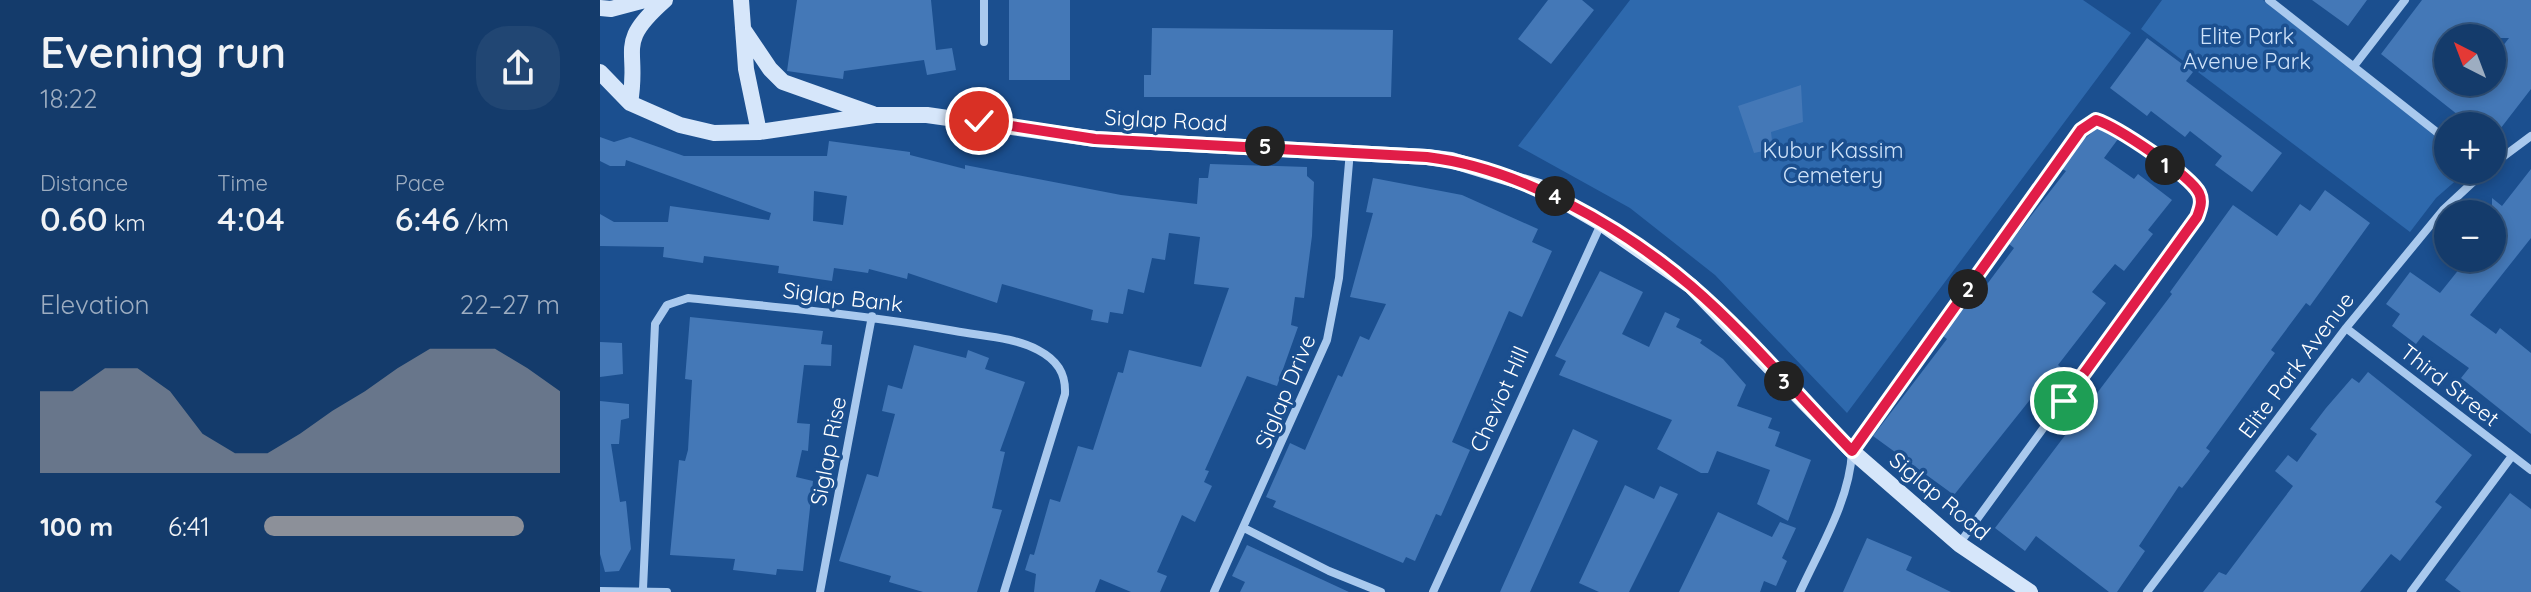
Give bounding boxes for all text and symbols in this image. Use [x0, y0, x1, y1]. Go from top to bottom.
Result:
park label: Elite Park Avenue Park [2183, 22, 2311, 75]
text: Evening run [40, 24, 286, 79]
north arrow [2434, 24, 2506, 96]
map controls [2434, 24, 2506, 272]
button: share [476, 26, 560, 110]
text: 18:22 [40, 82, 97, 115]
pin [945, 87, 1013, 155]
icon: check [957, 99, 1001, 143]
street label: Siglap Road [1104, 103, 1228, 137]
button: + [2434, 112, 2506, 184]
pin: 5 [1245, 126, 1285, 166]
text: 5 [1259, 132, 1271, 160]
park label: Kubur Kassim Cemetery [1762, 136, 1904, 189]
pin: 1 [2145, 145, 2185, 185]
text: 1 [2161, 151, 2169, 179]
text: Distance [40, 169, 128, 197]
text: Time [217, 169, 268, 197]
text: Pace [395, 169, 445, 197]
pin: 4 [1535, 176, 1575, 216]
text: 4 [1549, 182, 1561, 210]
text: 0.60 [40, 197, 108, 240]
text: 4:04 [217, 197, 285, 240]
text: 6:46 [395, 197, 460, 240]
button: − [2434, 200, 2506, 272]
text: km [108, 209, 146, 237]
text: /km [460, 209, 509, 237]
pin: 2 [1948, 269, 1988, 309]
text: 2 [1962, 275, 1974, 303]
street label: Siglap Bank [781, 276, 905, 318]
street label: Elite Park Avenue [2232, 286, 2360, 444]
text: Elevation [40, 288, 150, 321]
text: 22–27 m [460, 288, 560, 321]
street label: Siglap Drive [1248, 330, 1322, 452]
street label: Third Street [2395, 338, 2505, 432]
street label: Cheviot Hill [1463, 342, 1535, 456]
pin: 3 [1764, 361, 1804, 401]
text: 3 [1778, 367, 1790, 395]
pin [2030, 367, 2098, 435]
icon: arrive [2042, 379, 2086, 423]
street label: Siglap Rise [804, 394, 852, 508]
street label: Siglap Road [1884, 446, 1996, 546]
text: 100 m [40, 510, 113, 543]
text: 6:41 [168, 510, 210, 543]

